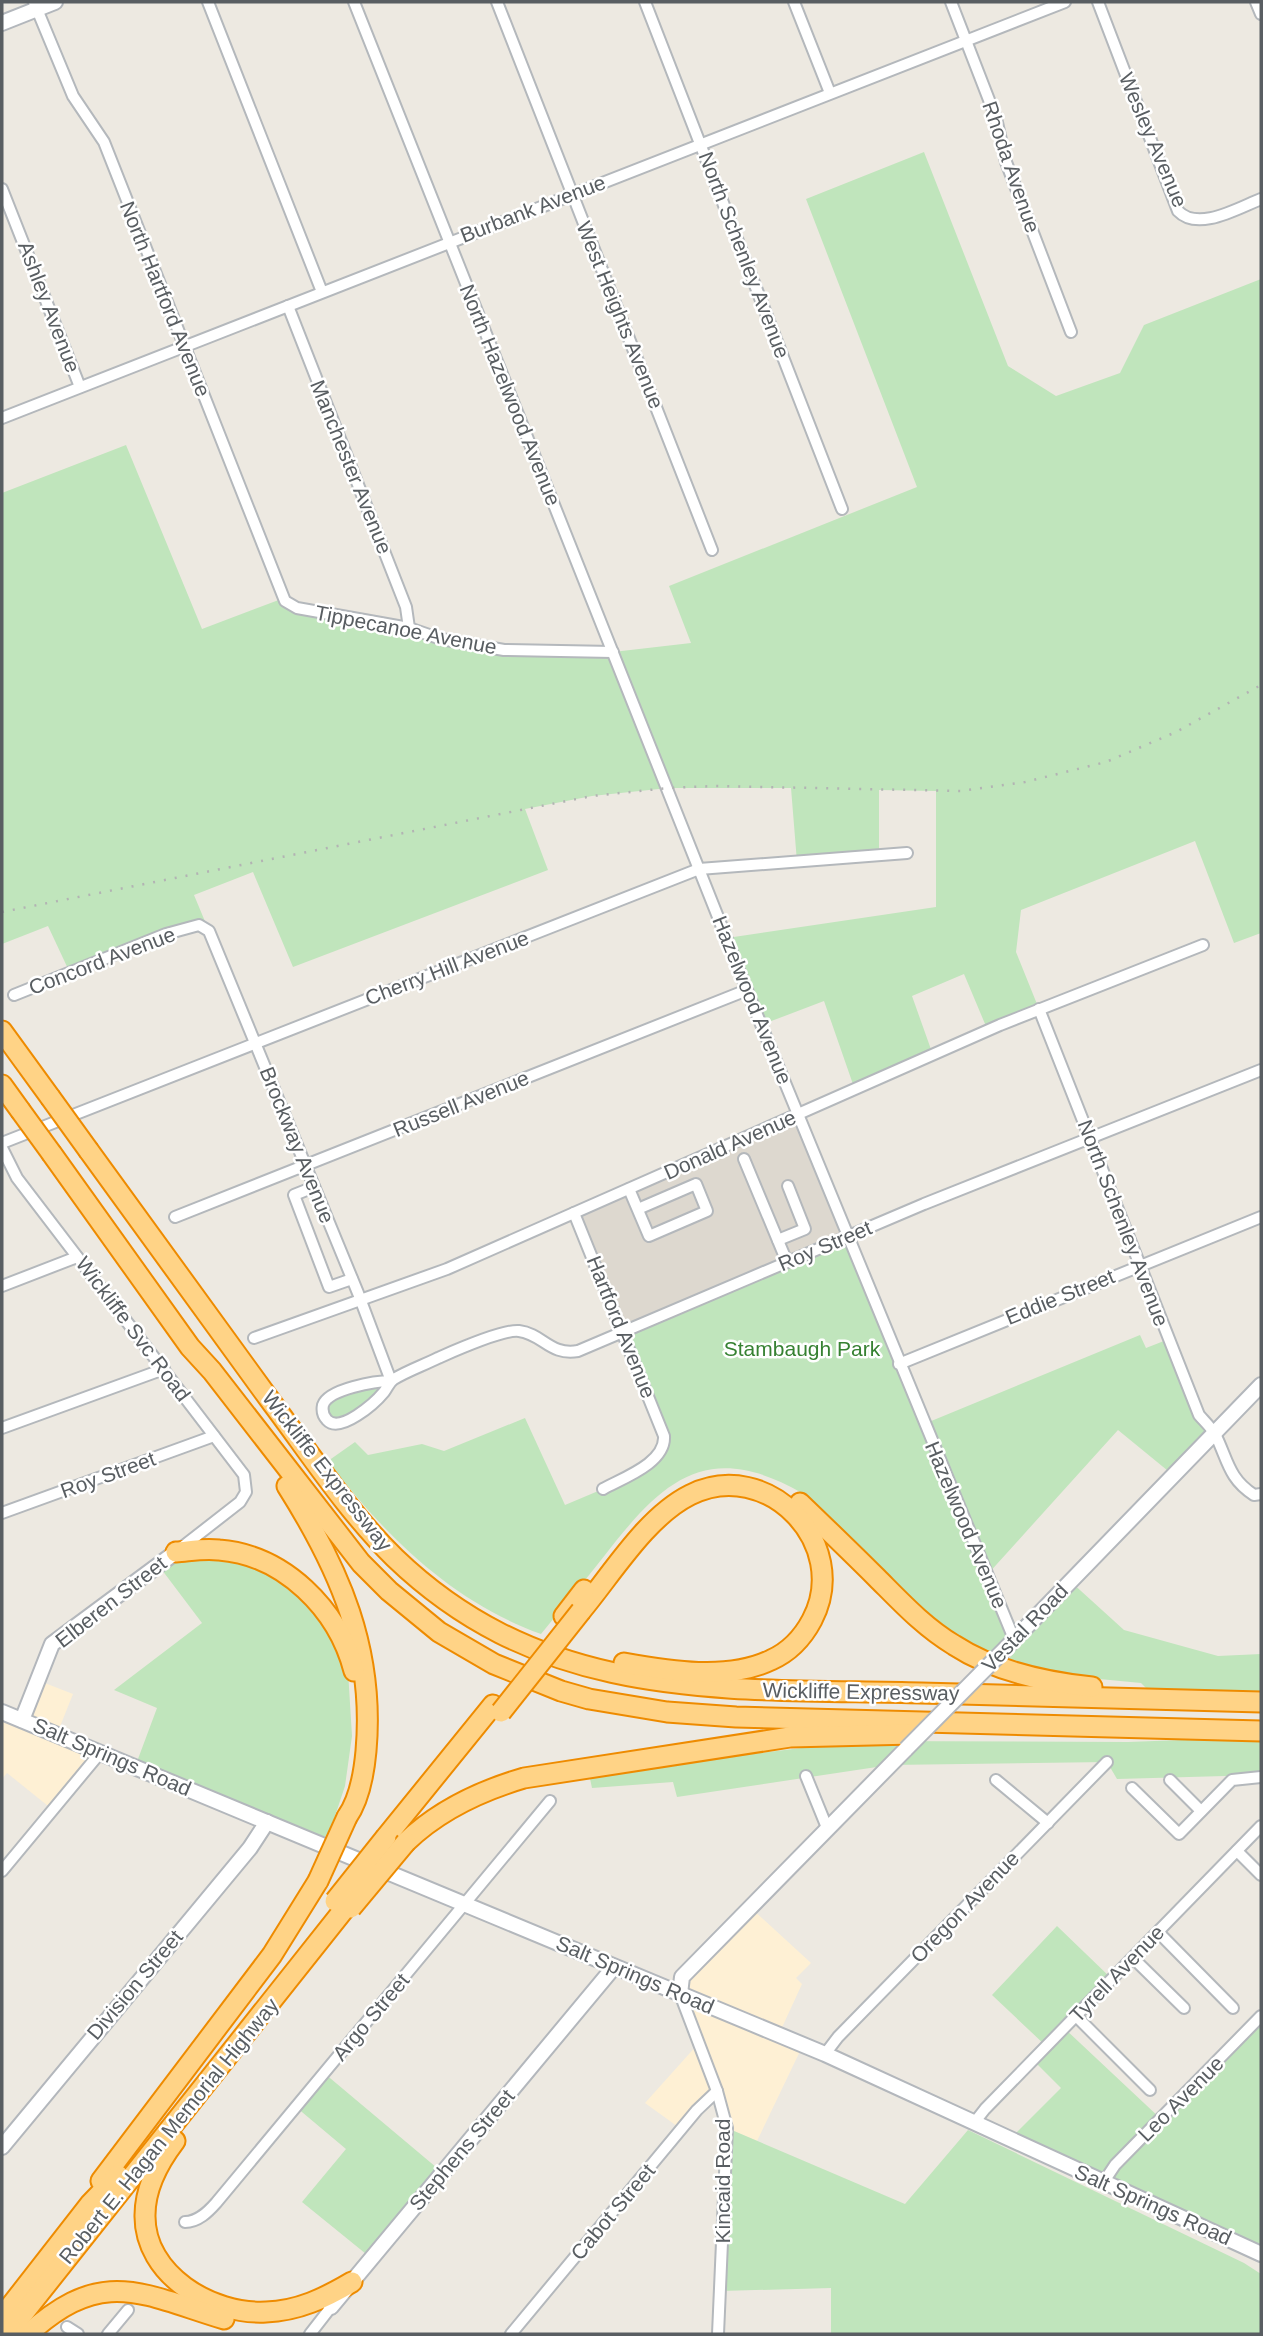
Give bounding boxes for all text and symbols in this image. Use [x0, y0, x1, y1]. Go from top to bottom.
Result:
street label: Wesley Avenue [1115, 69, 1192, 211]
street label: Rhoda Avenue [978, 98, 1045, 236]
street label: North Schenley Avenue [694, 148, 794, 361]
street label: Burbank Avenue [457, 170, 609, 247]
street label: North Hartford Avenue [116, 198, 215, 400]
street label: West Heights Avenue [572, 218, 669, 412]
street label: Ashley Avenue [14, 238, 85, 376]
street label: North Hazelwood Avenue [455, 281, 565, 509]
street label: Manchester Avenue [306, 377, 397, 557]
street label: Tippecanoe Avenue [313, 601, 499, 658]
street label: Hazelwood Avenue [708, 912, 797, 1087]
street label: Concord Avenue [25, 922, 178, 999]
street label: Cherry Hill Avenue [362, 926, 532, 1009]
street label: Brockway Avenue [256, 1063, 339, 1226]
street label: Russell Avenue [390, 1066, 532, 1141]
street label: Donald Avenue [660, 1105, 799, 1184]
street label: North Schenley Avenue [1073, 1116, 1173, 1329]
street label: Roy Street [775, 1216, 875, 1276]
street label: Wickliffe Svc Road [72, 1252, 195, 1405]
street label: Hartford Avenue [582, 1252, 660, 1401]
street label: Eddie Street [1002, 1264, 1118, 1329]
park label: Stambaugh Park [724, 1337, 881, 1360]
street label: Wickliffe Expressway [258, 1386, 397, 1556]
street label: Hazelwood Avenue [921, 1438, 1012, 1612]
street label: Roy Street [57, 1447, 159, 1502]
street label: Elberen Street [51, 1551, 171, 1652]
street label: Vestal Road [977, 1579, 1072, 1676]
street label: Wickliffe Expressway [762, 1678, 960, 1705]
street label: Salt Springs Road [30, 1713, 195, 1800]
street label: Oregon Avenue [906, 1846, 1023, 1967]
street label: Tyrell Avenue [1065, 1920, 1169, 2027]
street label: Division Street [82, 1925, 187, 2044]
street label: Salt Springs Road [553, 1931, 718, 2018]
street label: Argo Street [328, 1968, 414, 2065]
street label: Robert E. Hagan Memorial Highway [54, 1993, 283, 2268]
street label: Leo Avenue [1133, 2051, 1228, 2146]
street label: Stephens Street [404, 2084, 519, 2215]
street label: Kincaid Road [711, 2119, 734, 2243]
street label: Cabot Street [566, 2159, 659, 2264]
street label: Salt Springs Road [1071, 2160, 1235, 2249]

